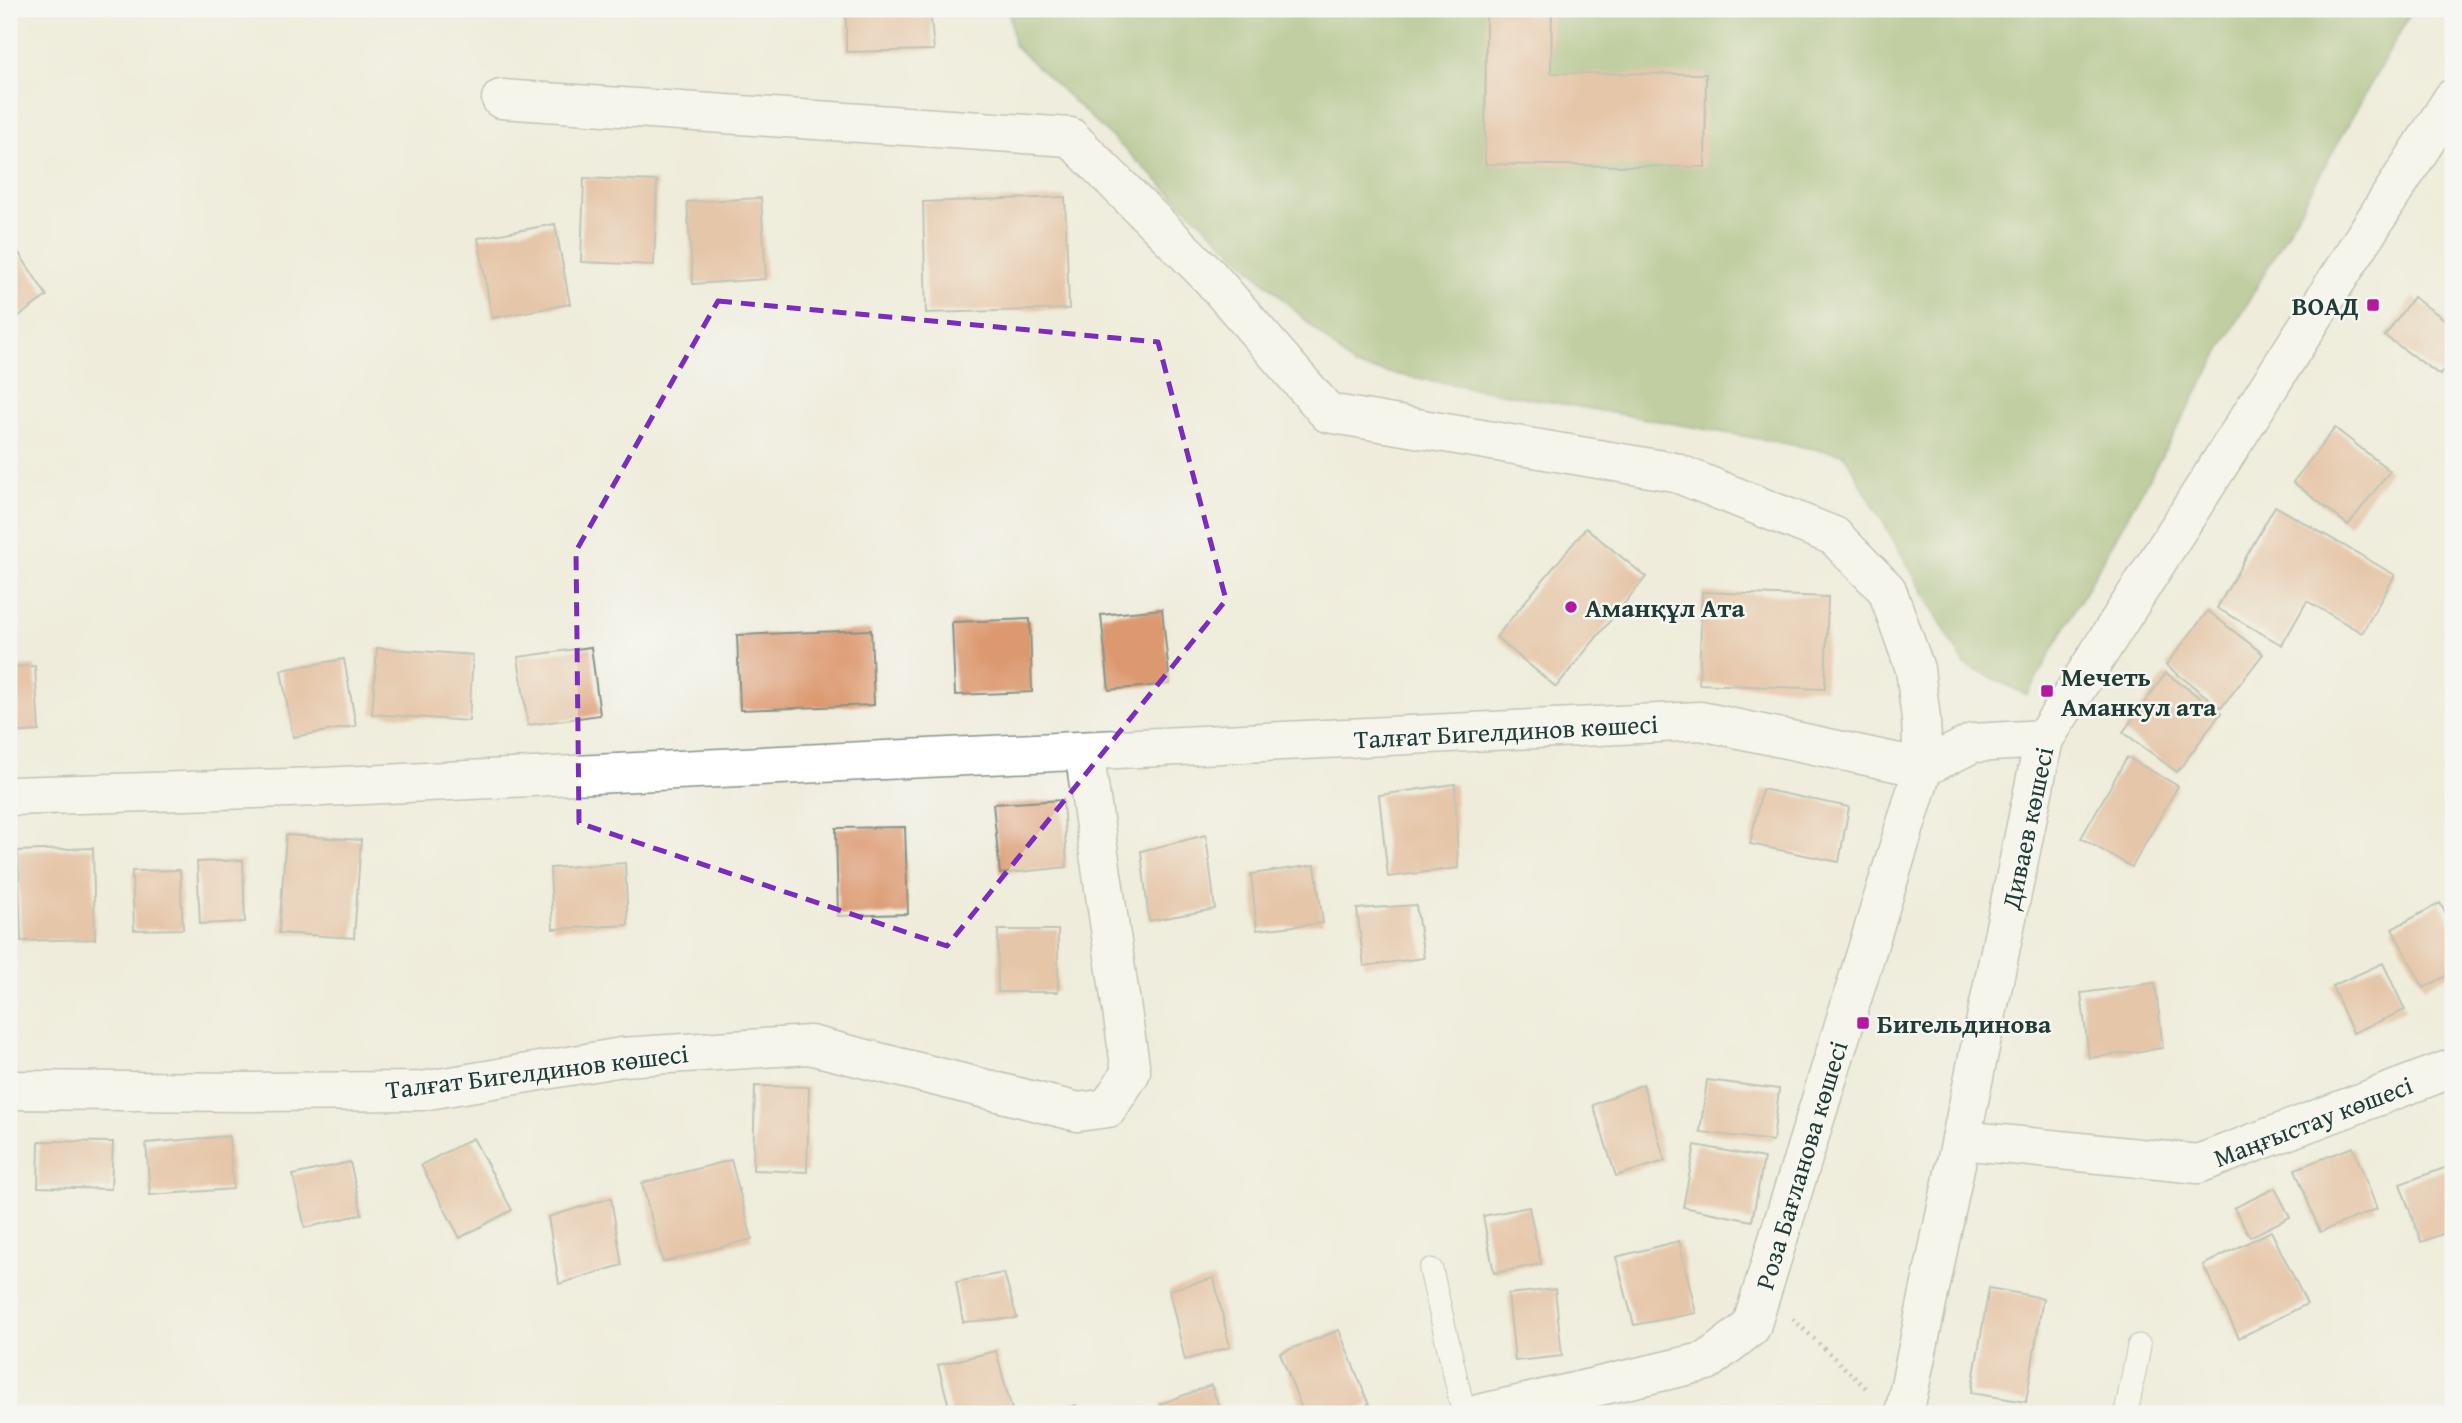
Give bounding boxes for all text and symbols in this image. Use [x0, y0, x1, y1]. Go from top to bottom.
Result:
place label: ВОАД [2292, 286, 2359, 325]
marker: ВОАД [2365, 297, 2381, 313]
place label: Аманқұл Ата [1585, 588, 1745, 627]
marker: Аманқұл Ата [1563, 599, 1579, 615]
place label: Мечеть Аманкул ата [2061, 657, 2217, 726]
marker: Мечеть Аманкул ата [2039, 683, 2055, 699]
street label: Талғат Бигелдинов көшесі [1353, 704, 1659, 758]
street label: Диваев көшесі [1991, 743, 2063, 914]
place label: Бигельдинова [1877, 1004, 2052, 1043]
marker: Бигельдинова [1855, 1015, 1871, 1031]
street label: Талғат Бигелдинов көшесі [383, 1033, 691, 1109]
street label: Роза Бағланова көшесі [1745, 1036, 1857, 1294]
street label: Маңғыстау көшесі [2208, 1065, 2418, 1177]

